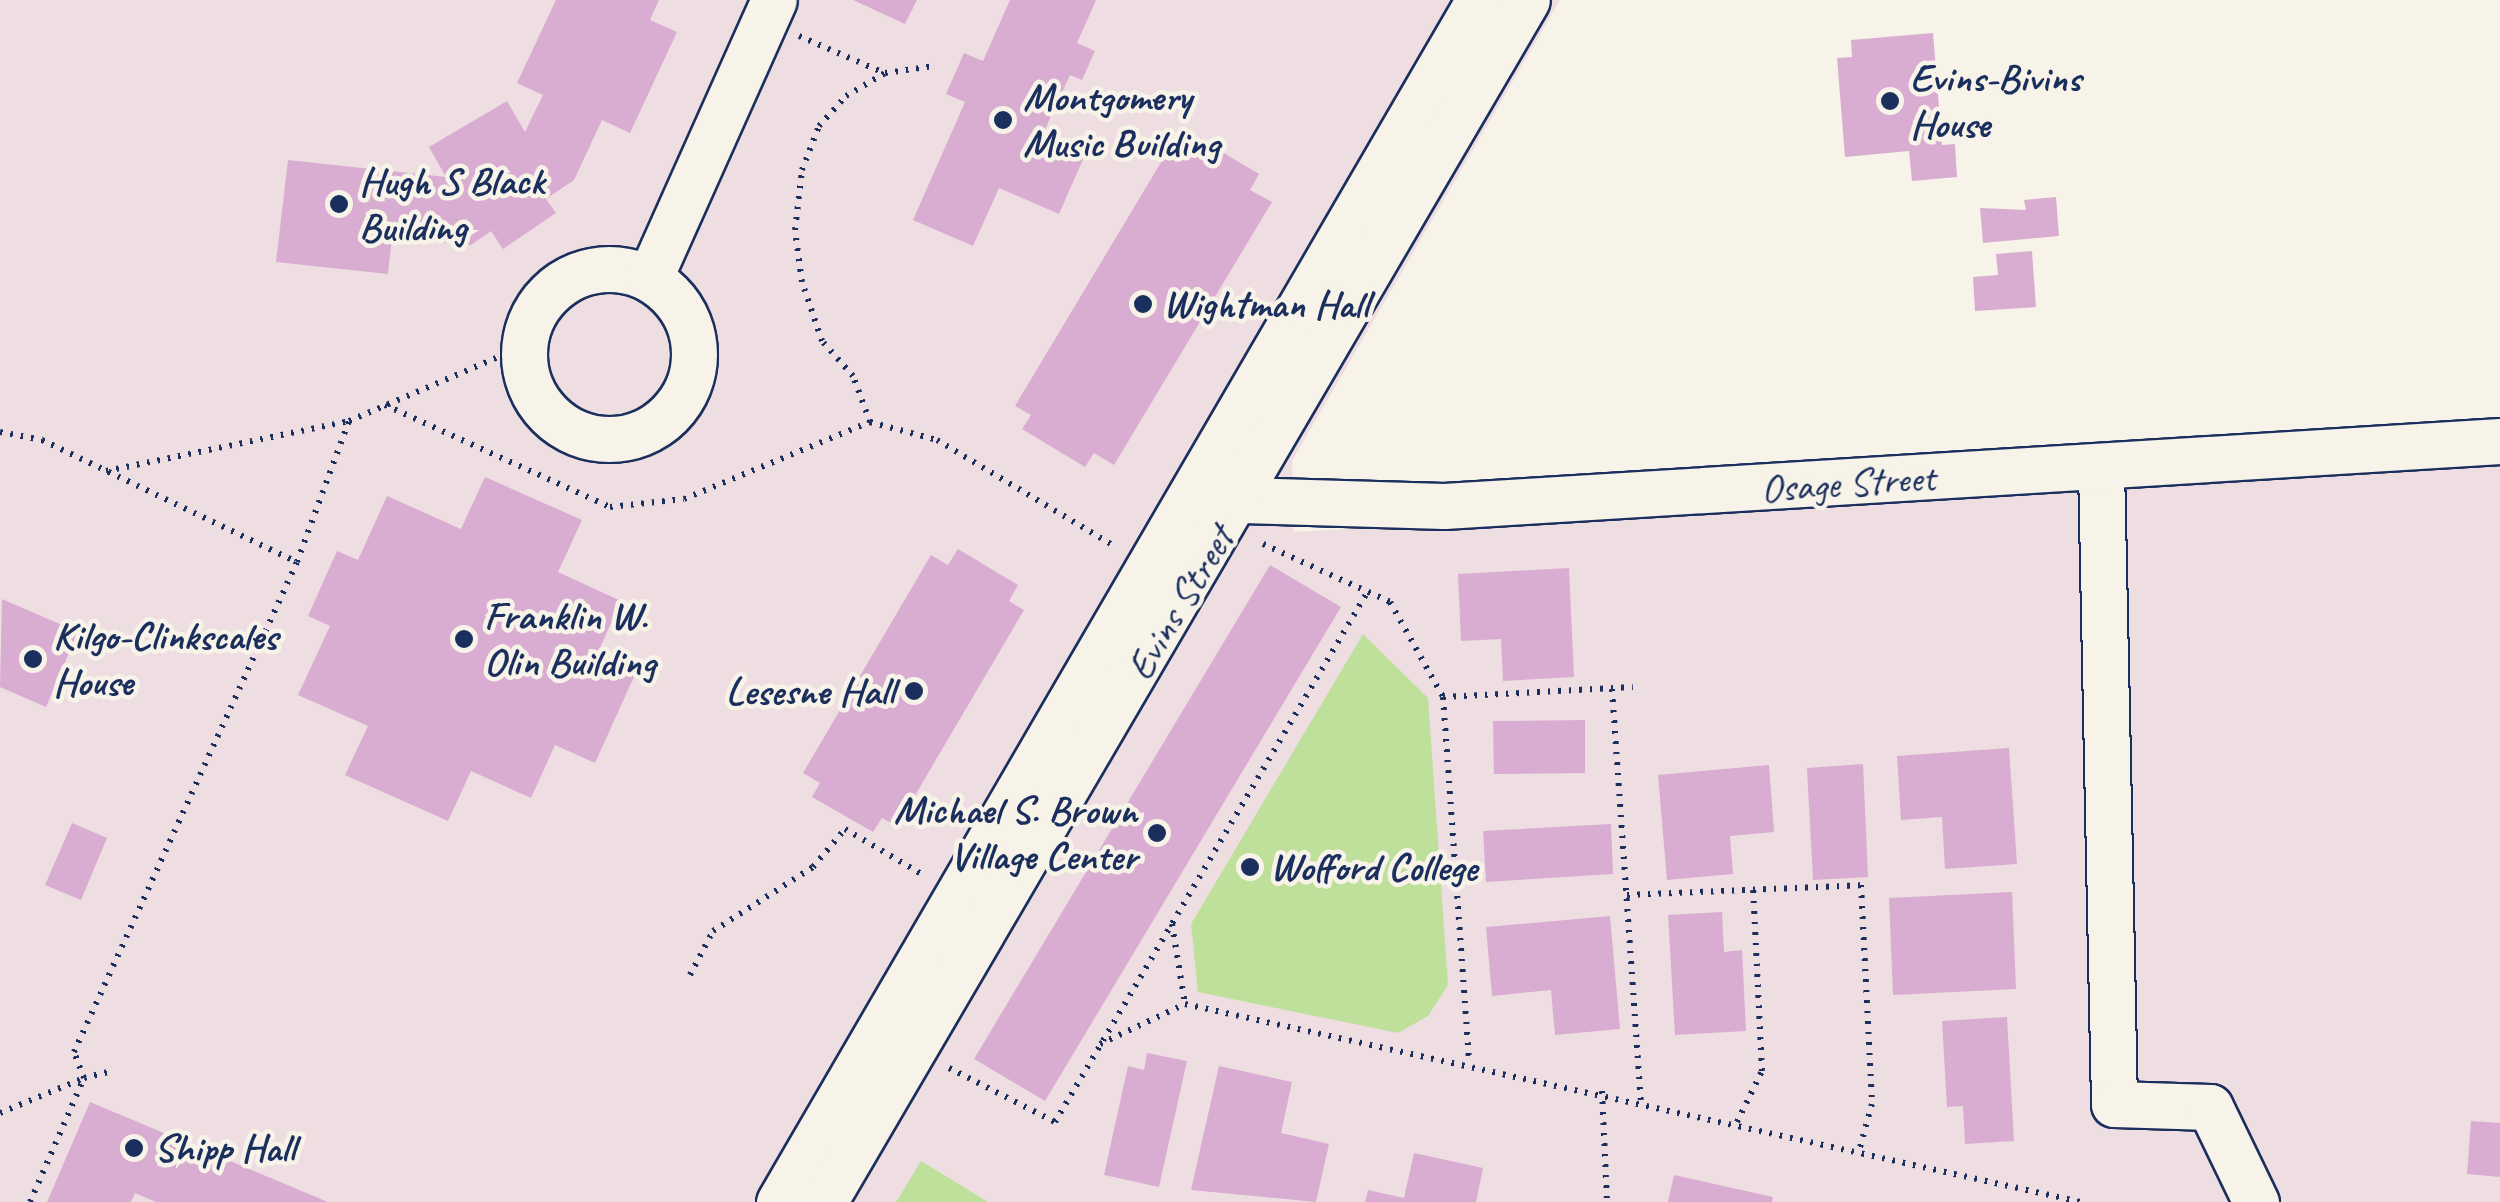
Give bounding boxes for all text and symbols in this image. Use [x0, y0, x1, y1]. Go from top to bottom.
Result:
place label: Evins-Bivins House [1910, 54, 2081, 148]
place label: Montgomery Music Building [1023, 73, 1220, 167]
marker: Evins-Bivins House [1879, 90, 1901, 112]
marker: Montgomery Music Building [992, 109, 1014, 131]
place label: Hugh S Black Building [359, 157, 545, 251]
marker: Hugh S Black Building [328, 193, 350, 215]
place label: Wightman Hall [1163, 280, 1369, 328]
marker: Wightman Hall [1132, 293, 1154, 315]
street label: Osage Street [1759, 453, 1937, 513]
street label: Evins Street [1116, 518, 1244, 688]
place label: Franklin W. Olin Building [484, 592, 656, 686]
place label: Kilgo-Clinkscales House [53, 612, 278, 706]
marker: Franklin W. Olin Building [453, 628, 475, 650]
marker: Kilgo-Clinkscales House [22, 648, 44, 670]
place label: Lesesne Hall [726, 667, 894, 715]
marker: Lesesne Hall [903, 680, 925, 702]
place label: Michael S. Brown Village Center [894, 786, 1137, 880]
marker: Michael S. Brown Village Center [1146, 822, 1168, 844]
place label: Wofford College [1270, 843, 1477, 891]
marker: Wofford College [1239, 856, 1261, 878]
place label: Shipp Hall [154, 1124, 296, 1172]
marker: Shipp Hall [123, 1137, 145, 1159]

